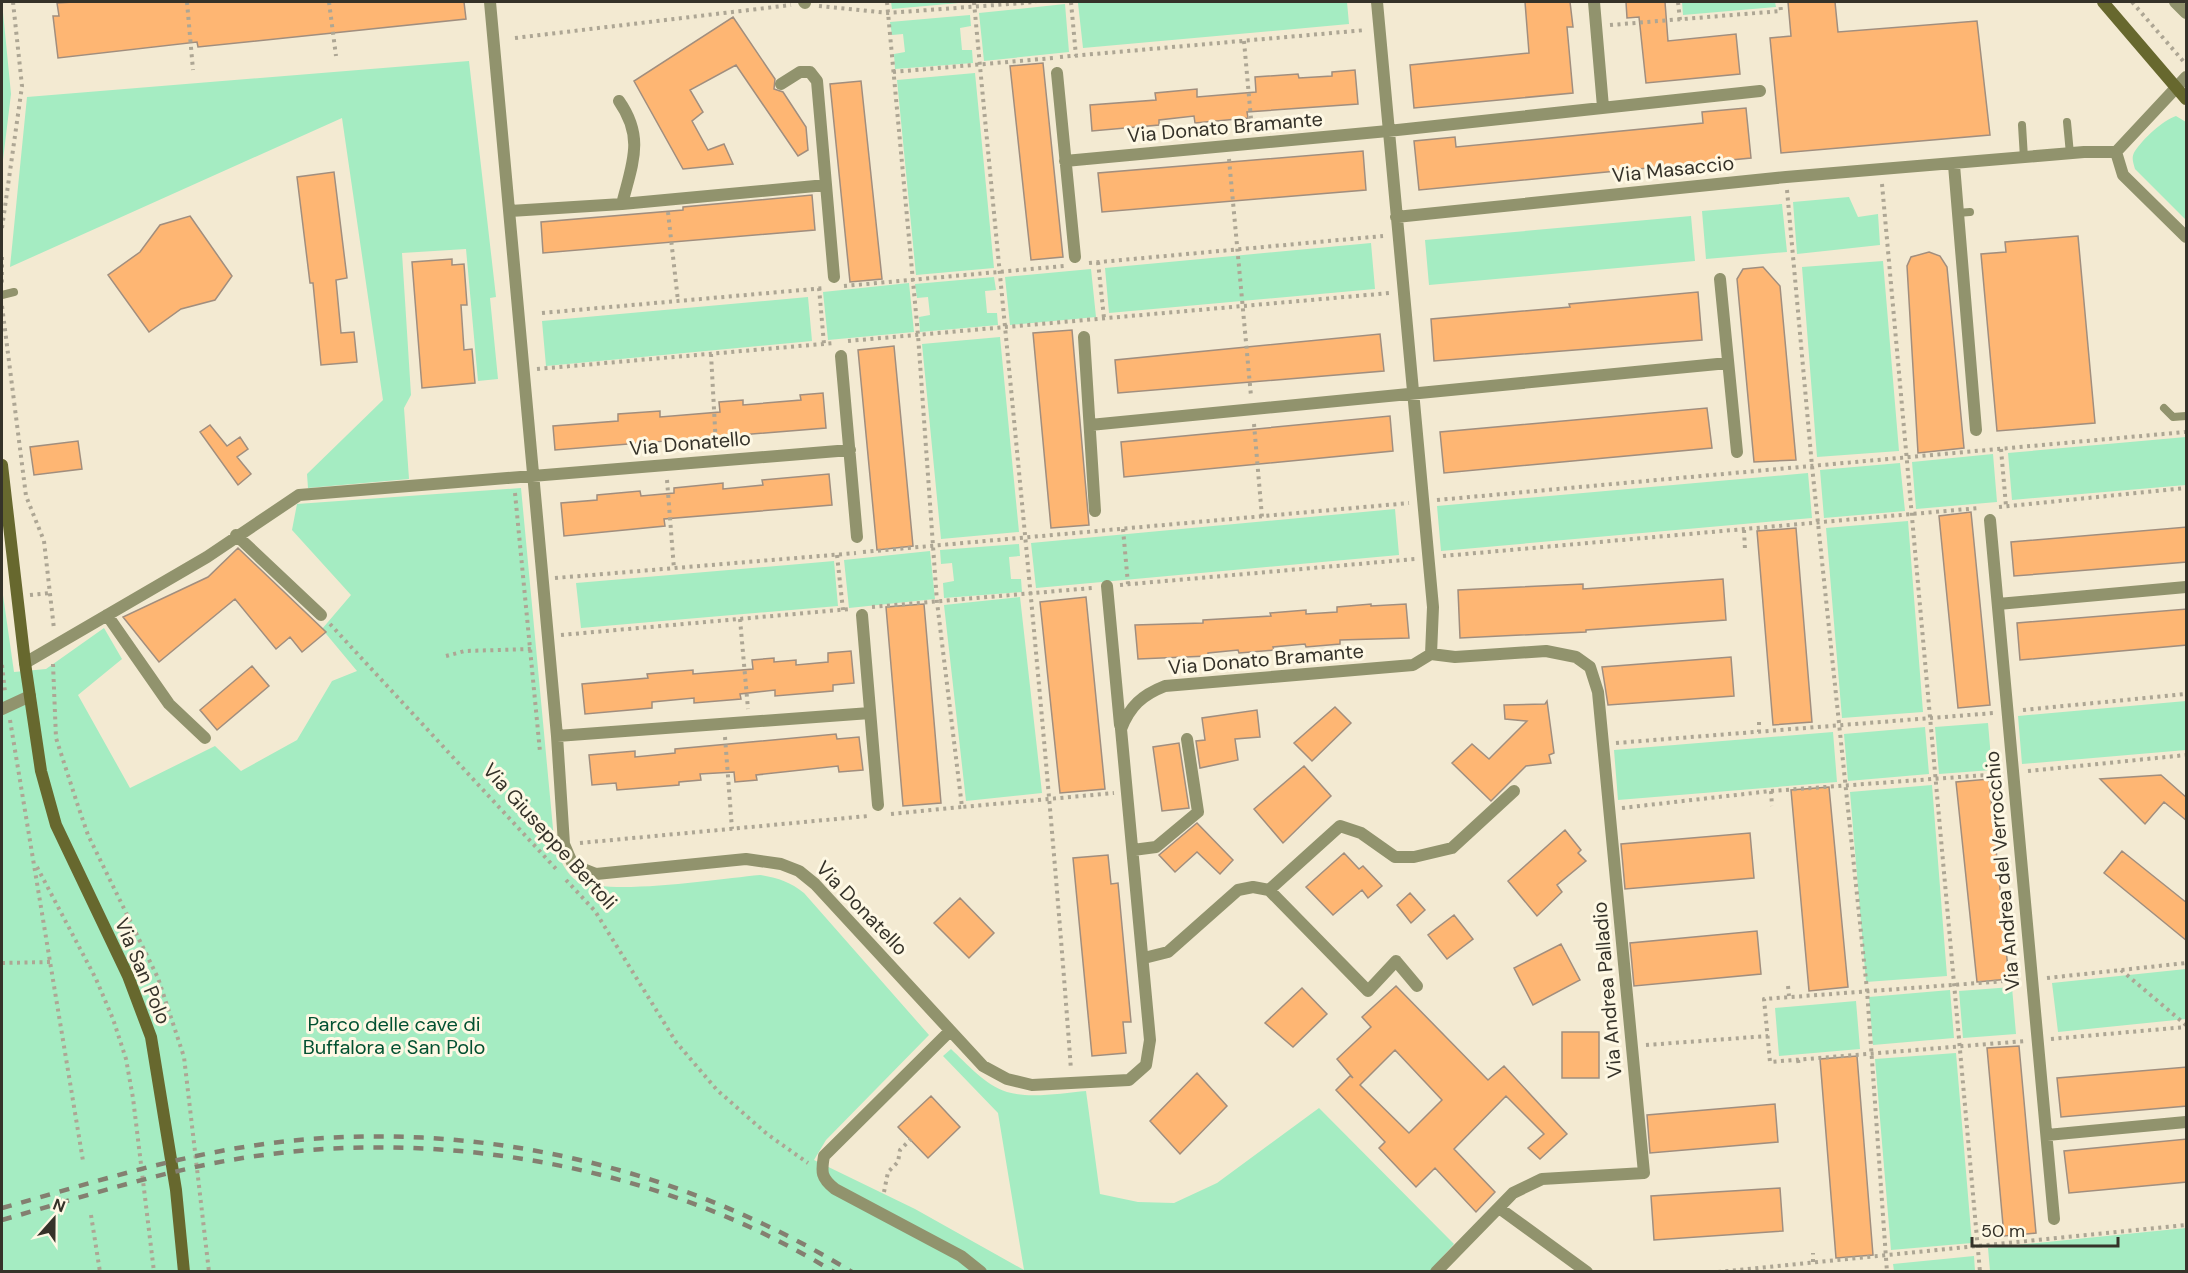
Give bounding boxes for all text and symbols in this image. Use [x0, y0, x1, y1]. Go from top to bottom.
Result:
street label: Via Donato Bramante [1126, 105, 1324, 149]
street label: Via Masaccio [1611, 150, 1735, 188]
street label: Via Donatello [628, 425, 752, 461]
street label: Via Donato Bramante [1167, 637, 1365, 681]
street label: Via Andrea del Verrocchio [1979, 750, 2025, 992]
street label: Via Giuseppe Bertoli [477, 757, 623, 915]
street label: Via Donatello [810, 855, 914, 961]
street label: Via Andrea Palladio [1586, 901, 1628, 1079]
street label: Via San Polo [109, 914, 177, 1028]
park label: Parco delle cave di Buffalora e San Polo [303, 1011, 485, 1060]
north arrow [24, 1189, 84, 1249]
text: N [50, 1194, 68, 1217]
scale bar [1972, 1210, 2118, 1248]
text: 50 m [1981, 1219, 2025, 1243]

